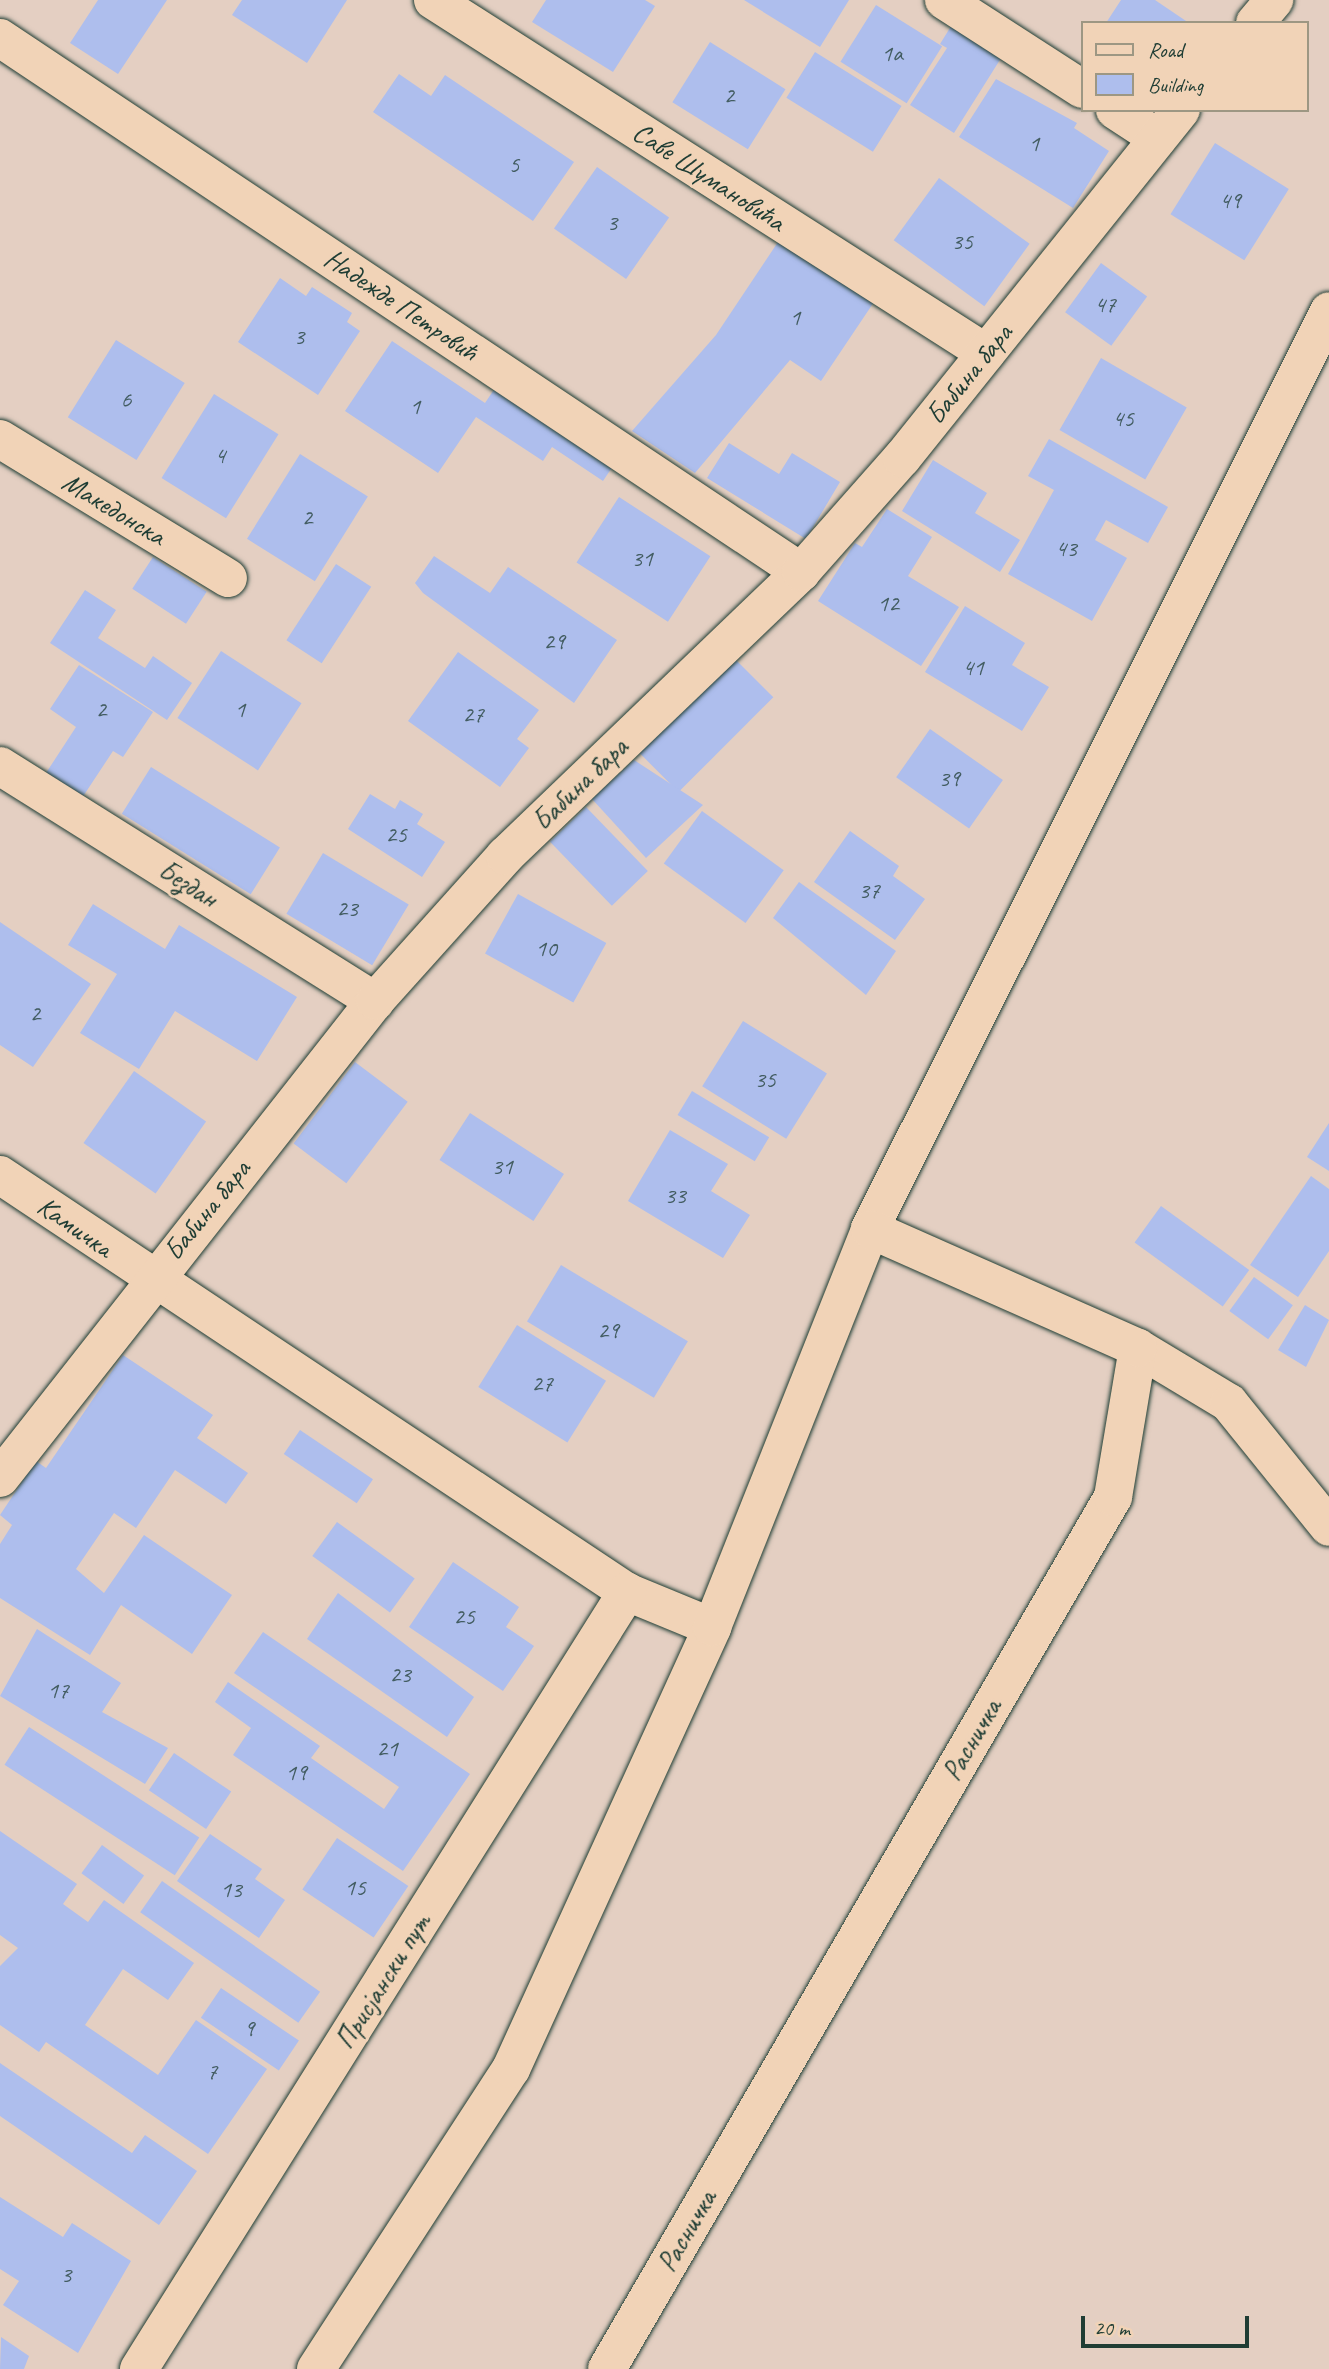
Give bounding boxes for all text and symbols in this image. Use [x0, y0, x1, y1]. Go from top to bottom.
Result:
legend [1080, 21, 1308, 112]
text: Road [1148, 37, 1183, 63]
house number: 1a [881, 40, 903, 68]
text: Building [1148, 72, 1203, 98]
house number: 2 [724, 82, 734, 110]
street label: Саве Шумановића [628, 116, 790, 238]
house number: 1 [1029, 130, 1039, 158]
house number: 5 [509, 151, 519, 179]
house number: 49 [1219, 187, 1241, 215]
house number: 3 [607, 209, 617, 237]
house number: 35 [951, 228, 973, 256]
street label: Надежде Петровић [318, 241, 484, 369]
house number: 47 [1094, 291, 1116, 319]
house number: 1 [790, 304, 800, 332]
street label: Бабина бара [918, 317, 1020, 431]
house number: 3 [294, 323, 304, 351]
house number: 6 [121, 386, 131, 414]
house number: 1 [410, 393, 420, 421]
house number: 45 [1112, 405, 1134, 433]
house number: 4 [215, 442, 225, 470]
street label: Македонска [56, 465, 172, 553]
house number: 2 [302, 504, 312, 532]
house number: 43 [1055, 535, 1077, 563]
house number: 31 [631, 545, 653, 573]
house number: 12 [877, 590, 899, 618]
house number: 29 [543, 628, 565, 656]
house number: 41 [962, 654, 984, 682]
house number: 2 [96, 696, 106, 724]
house number: 1 [235, 696, 245, 724]
house number: 27 [462, 701, 484, 729]
street label: Бабина бара [525, 730, 635, 838]
house number: 39 [938, 765, 960, 793]
house number: 25 [385, 821, 407, 849]
street label: Бездан [153, 853, 223, 915]
house number: 37 [858, 877, 880, 905]
house number: 23 [336, 895, 358, 923]
house number: 10 [535, 935, 557, 963]
house number: 2 [30, 1000, 40, 1028]
house number: 35 [754, 1066, 776, 1094]
street label: Бабина бара [156, 1153, 258, 1267]
house number: 31 [491, 1153, 513, 1181]
house number: 33 [664, 1182, 686, 1210]
street label: Камичка [31, 1189, 119, 1265]
house number: 29 [597, 1317, 619, 1345]
house number: 27 [531, 1370, 553, 1398]
house number: 25 [453, 1603, 475, 1631]
house number: 23 [389, 1661, 411, 1689]
house number: 17 [47, 1677, 69, 1705]
street label: Расничка [935, 1693, 1009, 1787]
house number: 21 [376, 1735, 398, 1763]
house number: 19 [285, 1759, 307, 1787]
house number: 15 [344, 1874, 366, 1902]
house number: 13 [220, 1876, 242, 1904]
street label: Присјански пут [328, 1907, 438, 2055]
house number: 9 [244, 2015, 254, 2043]
house number: 7 [207, 2058, 217, 2086]
street label: Расничка [650, 2184, 724, 2278]
house number: 3 [61, 2261, 71, 2289]
scale bar [1084, 2302, 1252, 2346]
text: 20 m [1094, 2315, 1130, 2341]

